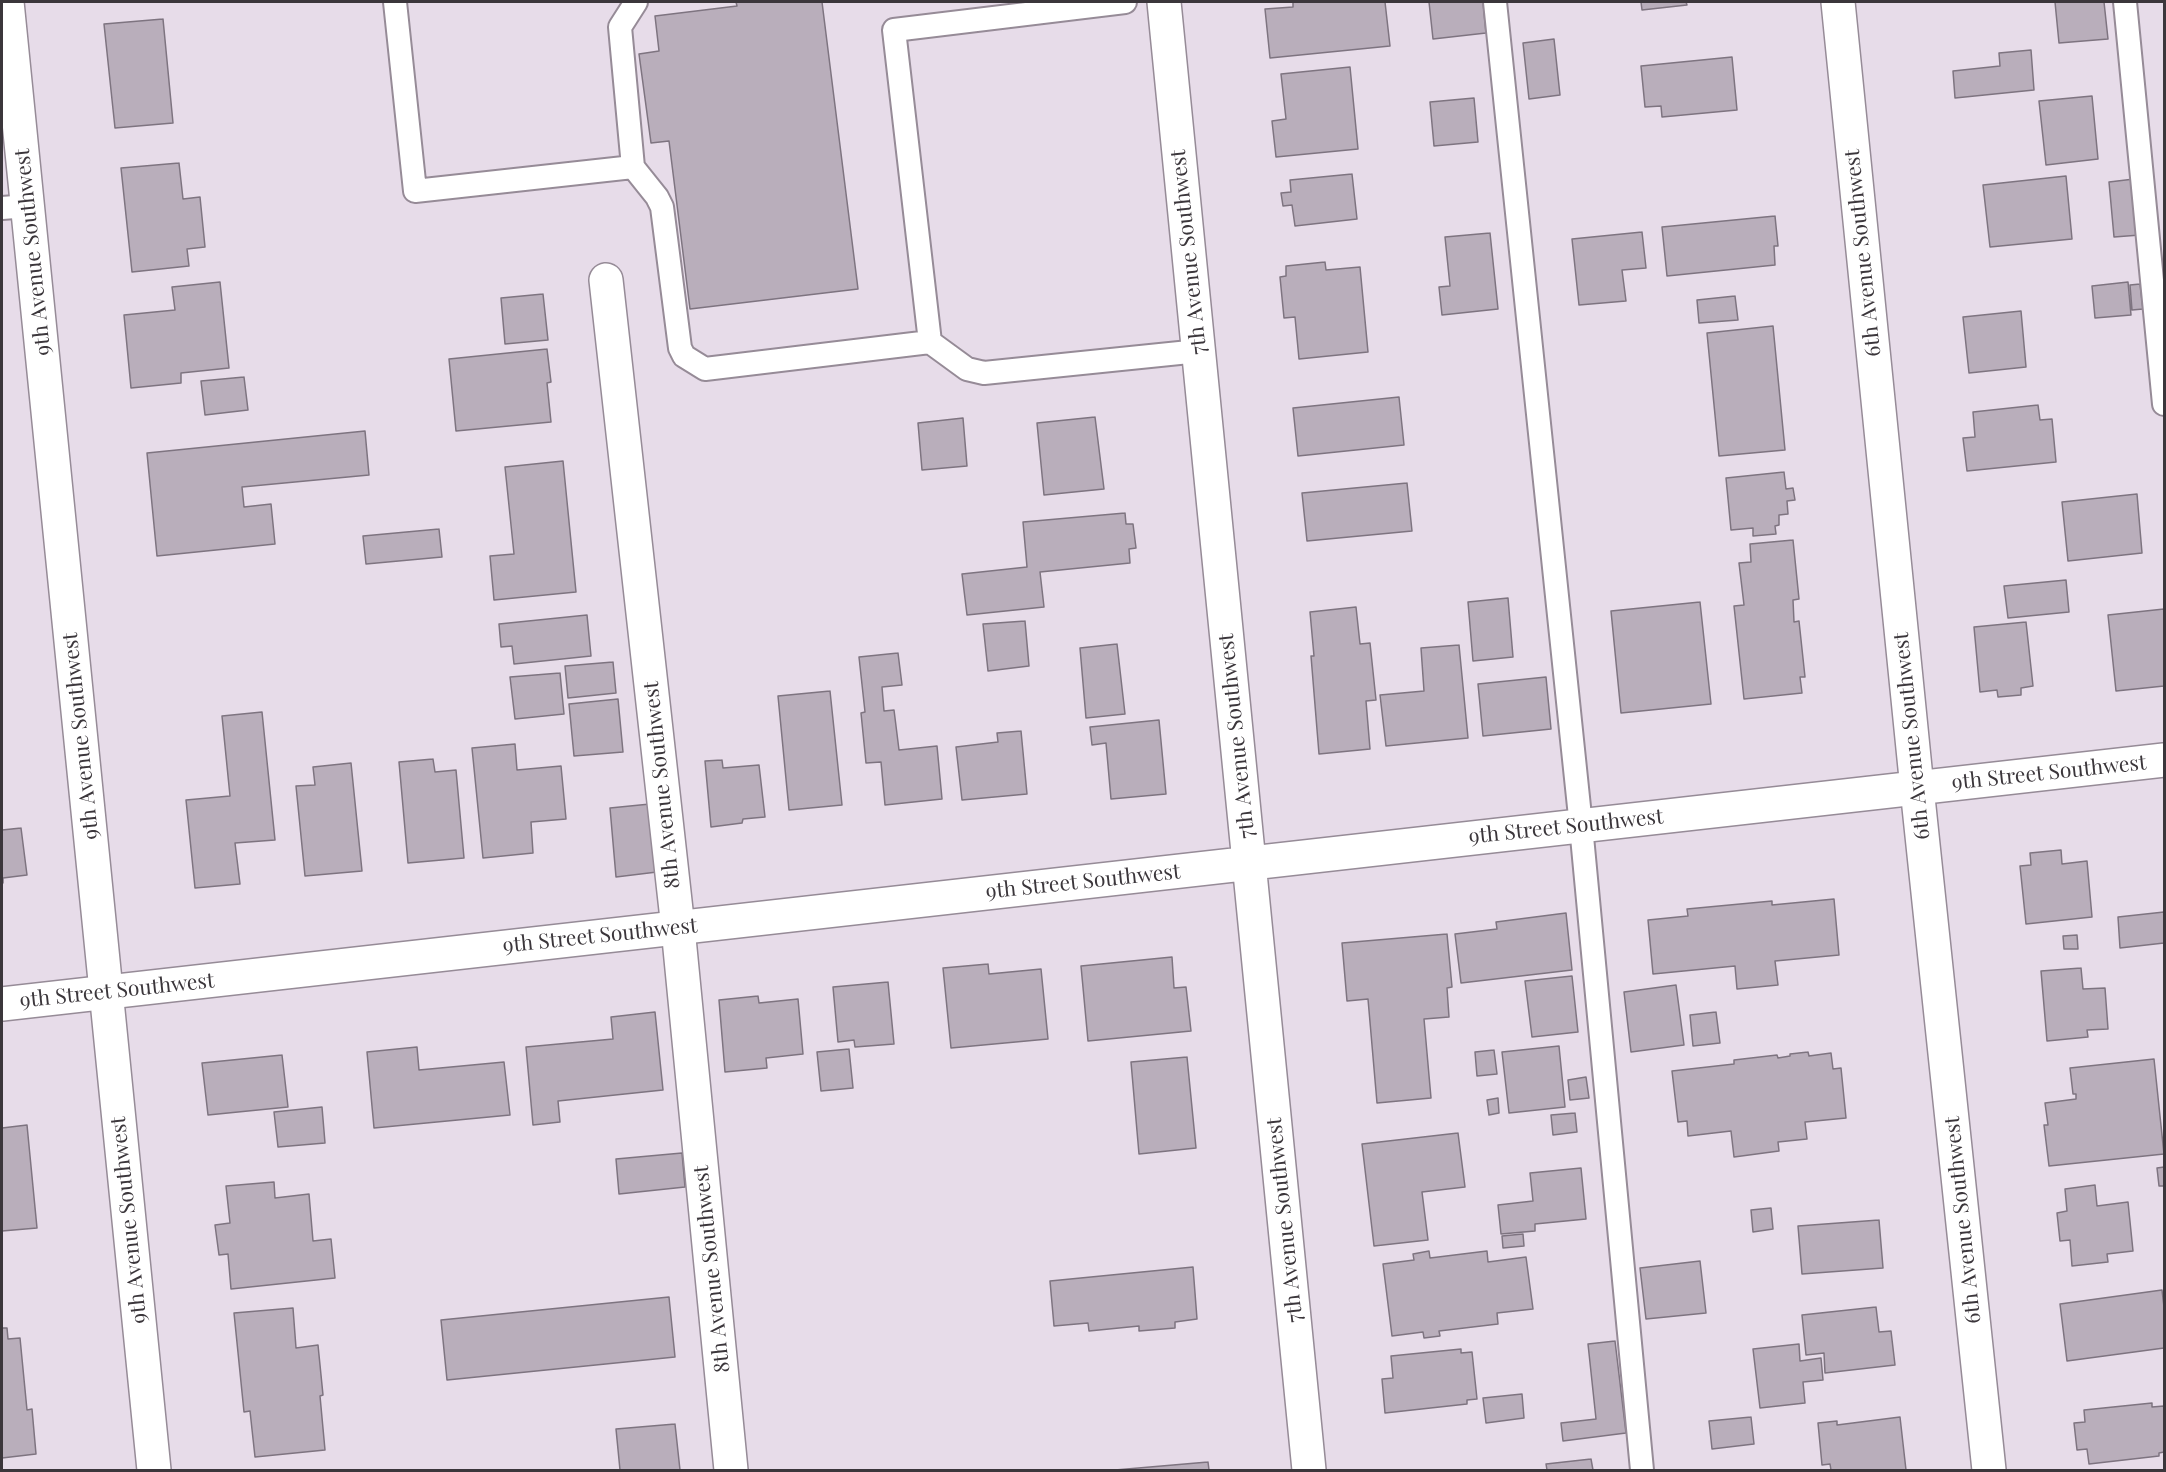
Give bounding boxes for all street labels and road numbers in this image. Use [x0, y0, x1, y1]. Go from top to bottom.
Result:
street label: 9th Avenue Southwest [10, 147, 56, 357]
street label: 7th Avenue Southwest [1166, 148, 1212, 356]
street label: 6th Avenue Southwest [1840, 148, 1886, 358]
street label: 9th Avenue Southwest [58, 631, 104, 841]
street label: 6th Avenue Southwest [1889, 631, 1935, 841]
street label: 7th Avenue Southwest [1214, 632, 1260, 840]
street label: 8th Avenue Southwest [639, 680, 685, 890]
street label: 9th Street Southwest [1951, 750, 2147, 796]
street label: 9th Street Southwest [1468, 804, 1664, 850]
street label: 9th Street Southwest [985, 859, 1181, 905]
street label: 9th Street Southwest [502, 913, 698, 959]
street label: 9th Street Southwest [19, 968, 215, 1014]
street label: 9th Avenue Southwest [106, 1115, 152, 1325]
street label: 6th Avenue Southwest [1940, 1115, 1986, 1325]
street label: 7th Avenue Southwest [1262, 1116, 1308, 1324]
street label: 8th Avenue Southwest [689, 1164, 735, 1374]

